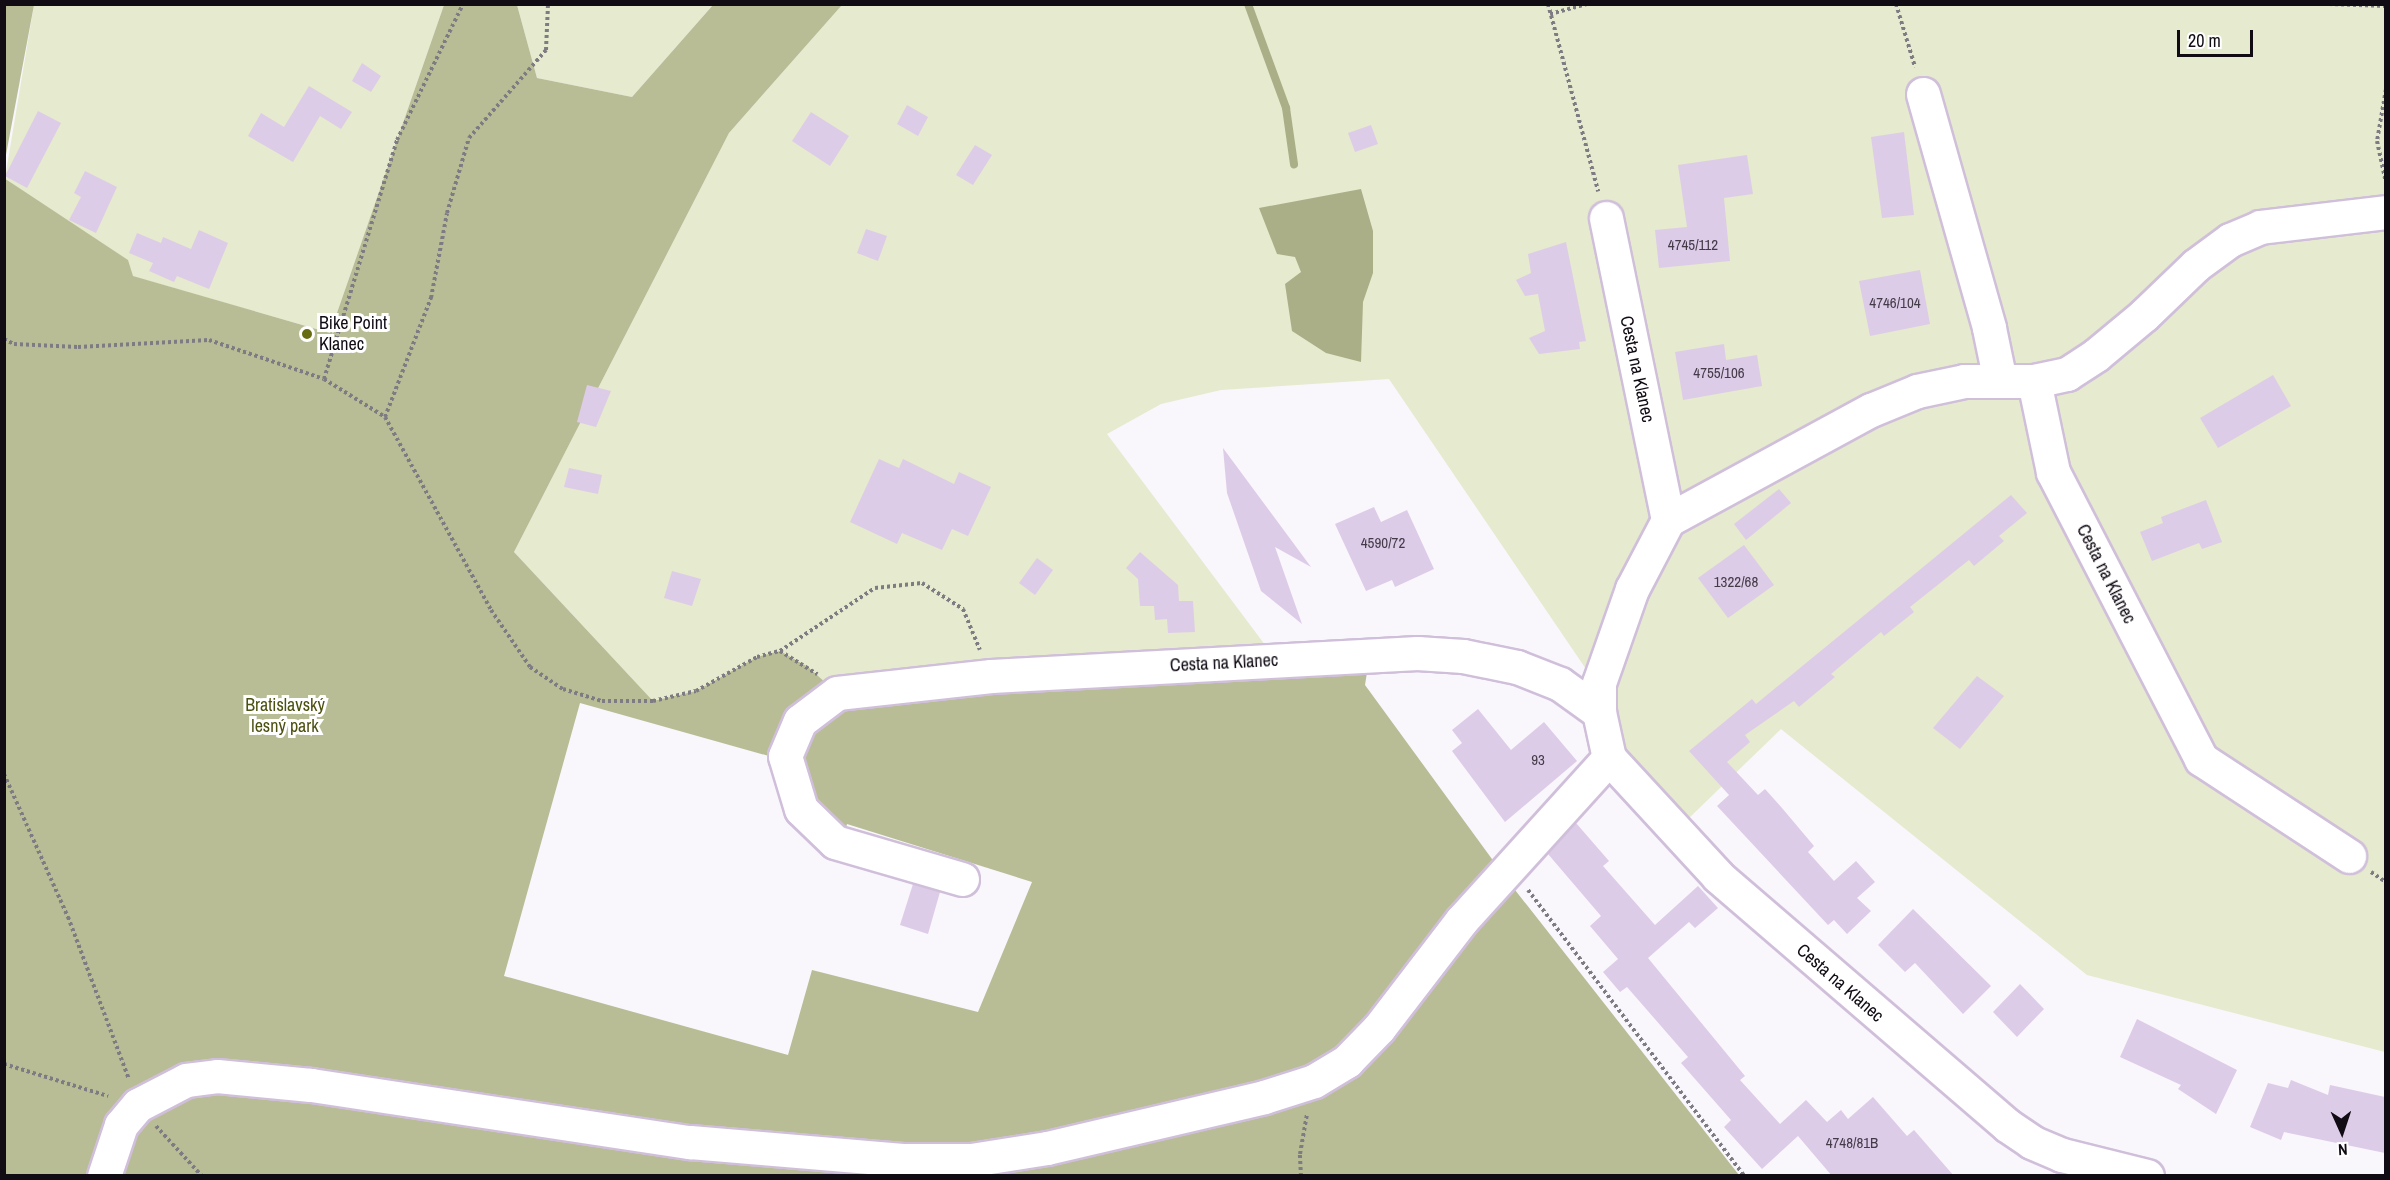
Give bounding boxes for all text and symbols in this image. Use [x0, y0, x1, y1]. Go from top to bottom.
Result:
scale bar [2180, 18, 2256, 56]
text: 20 m [2188, 28, 2221, 53]
house number: 4745/112 [1668, 236, 1718, 254]
house number: 4746/104 [1869, 294, 1921, 312]
place label: Bike Point Klanec [319, 313, 387, 356]
street label: Cesta na Klanec [1615, 314, 1659, 424]
marker: Bike Point Klanec [300, 327, 314, 341]
house number: 4755/106 [1693, 364, 1745, 382]
street label: Cesta na Klanec [2072, 521, 2140, 627]
house number: 4590/72 [1361, 534, 1405, 552]
house number: 1322/68 [1714, 573, 1758, 591]
street label: Cesta na Klanec [1169, 649, 1279, 677]
park label: Bratislavský lesný park [245, 695, 325, 738]
house number: 93 [1531, 751, 1545, 769]
street label: Cesta na Klanec [1792, 939, 1888, 1027]
north arrow [2312, 1102, 2372, 1162]
house number: 4748/81B [1826, 1134, 1878, 1152]
text: N [2338, 1139, 2348, 1161]

